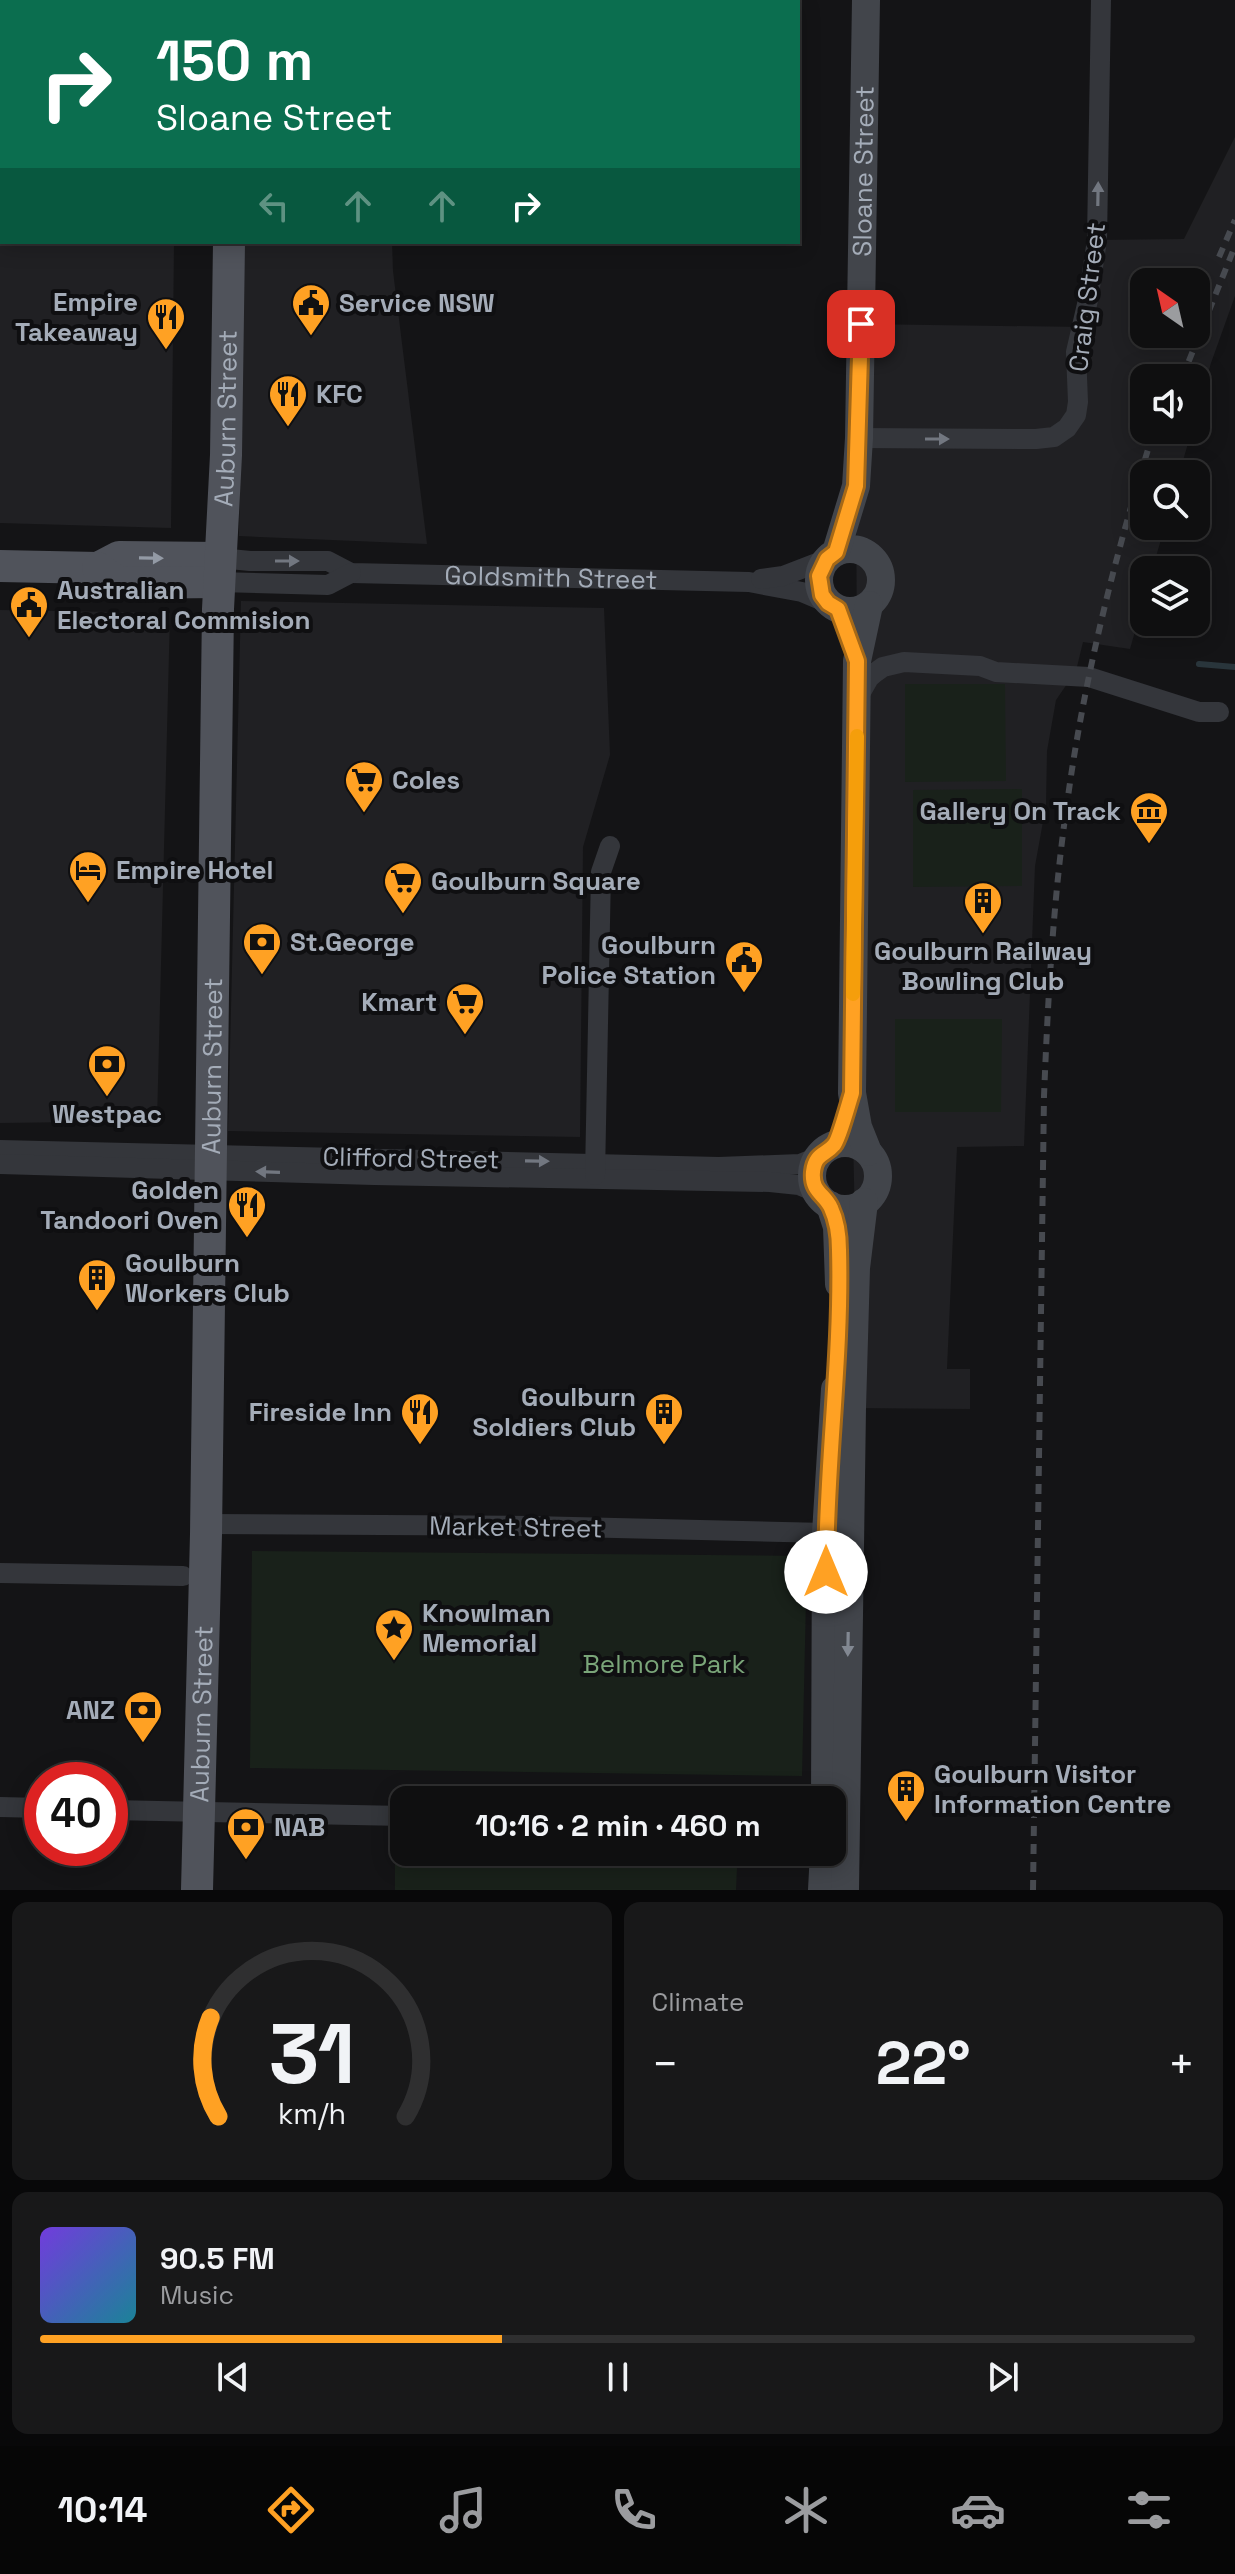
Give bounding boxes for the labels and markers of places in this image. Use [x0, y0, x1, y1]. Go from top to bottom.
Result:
public building icon: Service NSW [290, 282, 332, 337]
place label: Empire Takeaway [15, 285, 138, 349]
place label: Service NSW [339, 286, 495, 320]
pin [827, 290, 895, 358]
restaurant icon: Empire Takeaway [145, 296, 187, 351]
restaurant icon: KFC [267, 373, 309, 428]
place label: KFC [316, 377, 363, 411]
place label: Australian Electoral Commision [57, 573, 310, 637]
public building icon: Australian Electoral Commision [8, 584, 50, 639]
supermarket icon: Coles [343, 759, 385, 814]
place label: Coles [392, 763, 460, 797]
museum icon: Gallery On Track [1128, 790, 1170, 845]
place label: Gallery On Track [919, 794, 1121, 828]
hotel icon: Empire Hotel [67, 849, 109, 904]
place label: Empire Hotel [116, 853, 273, 887]
supermarket icon: Goulburn Square [382, 860, 424, 915]
place label: Goulburn Square [431, 864, 641, 898]
building icon: Goulburn Railway Bowling Club [962, 880, 1004, 935]
bank icon: St.George [241, 921, 283, 976]
place label: St.George [290, 925, 414, 959]
place label: Goulburn Police Station [542, 928, 716, 992]
place label: Goulburn Railway Bowling Club [874, 934, 1092, 998]
public building icon: Goulburn Police Station [723, 939, 765, 994]
supermarket icon: Kmart [444, 981, 486, 1036]
place label: Kmart [361, 985, 437, 1019]
bank icon: Westpac [86, 1043, 128, 1098]
place label: Westpac [52, 1097, 162, 1131]
place label: Golden Tandoori Oven [40, 1173, 219, 1237]
restaurant icon: Golden Tandoori Oven [226, 1184, 268, 1239]
place label: Goulburn Workers Club [125, 1246, 290, 1310]
building icon: Goulburn Workers Club [76, 1257, 118, 1312]
place label: Goulburn Soldiers Club [472, 1380, 636, 1444]
restaurant icon: Fireside Inn [399, 1391, 441, 1446]
building icon: Goulburn Soldiers Club [643, 1391, 685, 1446]
place label: Fireside Inn [249, 1395, 392, 1429]
place label: Knowlman Memorial [422, 1596, 551, 1660]
place icon: Knowlman Memorial [373, 1607, 415, 1662]
bank icon: ANZ [122, 1689, 164, 1744]
place label: ANZ [66, 1693, 115, 1727]
place label: Goulburn Visitor Information Centre [934, 1757, 1171, 1821]
building icon: Goulburn Visitor Information Centre [885, 1768, 927, 1823]
bank icon: NAB [225, 1806, 267, 1861]
place label: NAB [274, 1810, 325, 1844]

